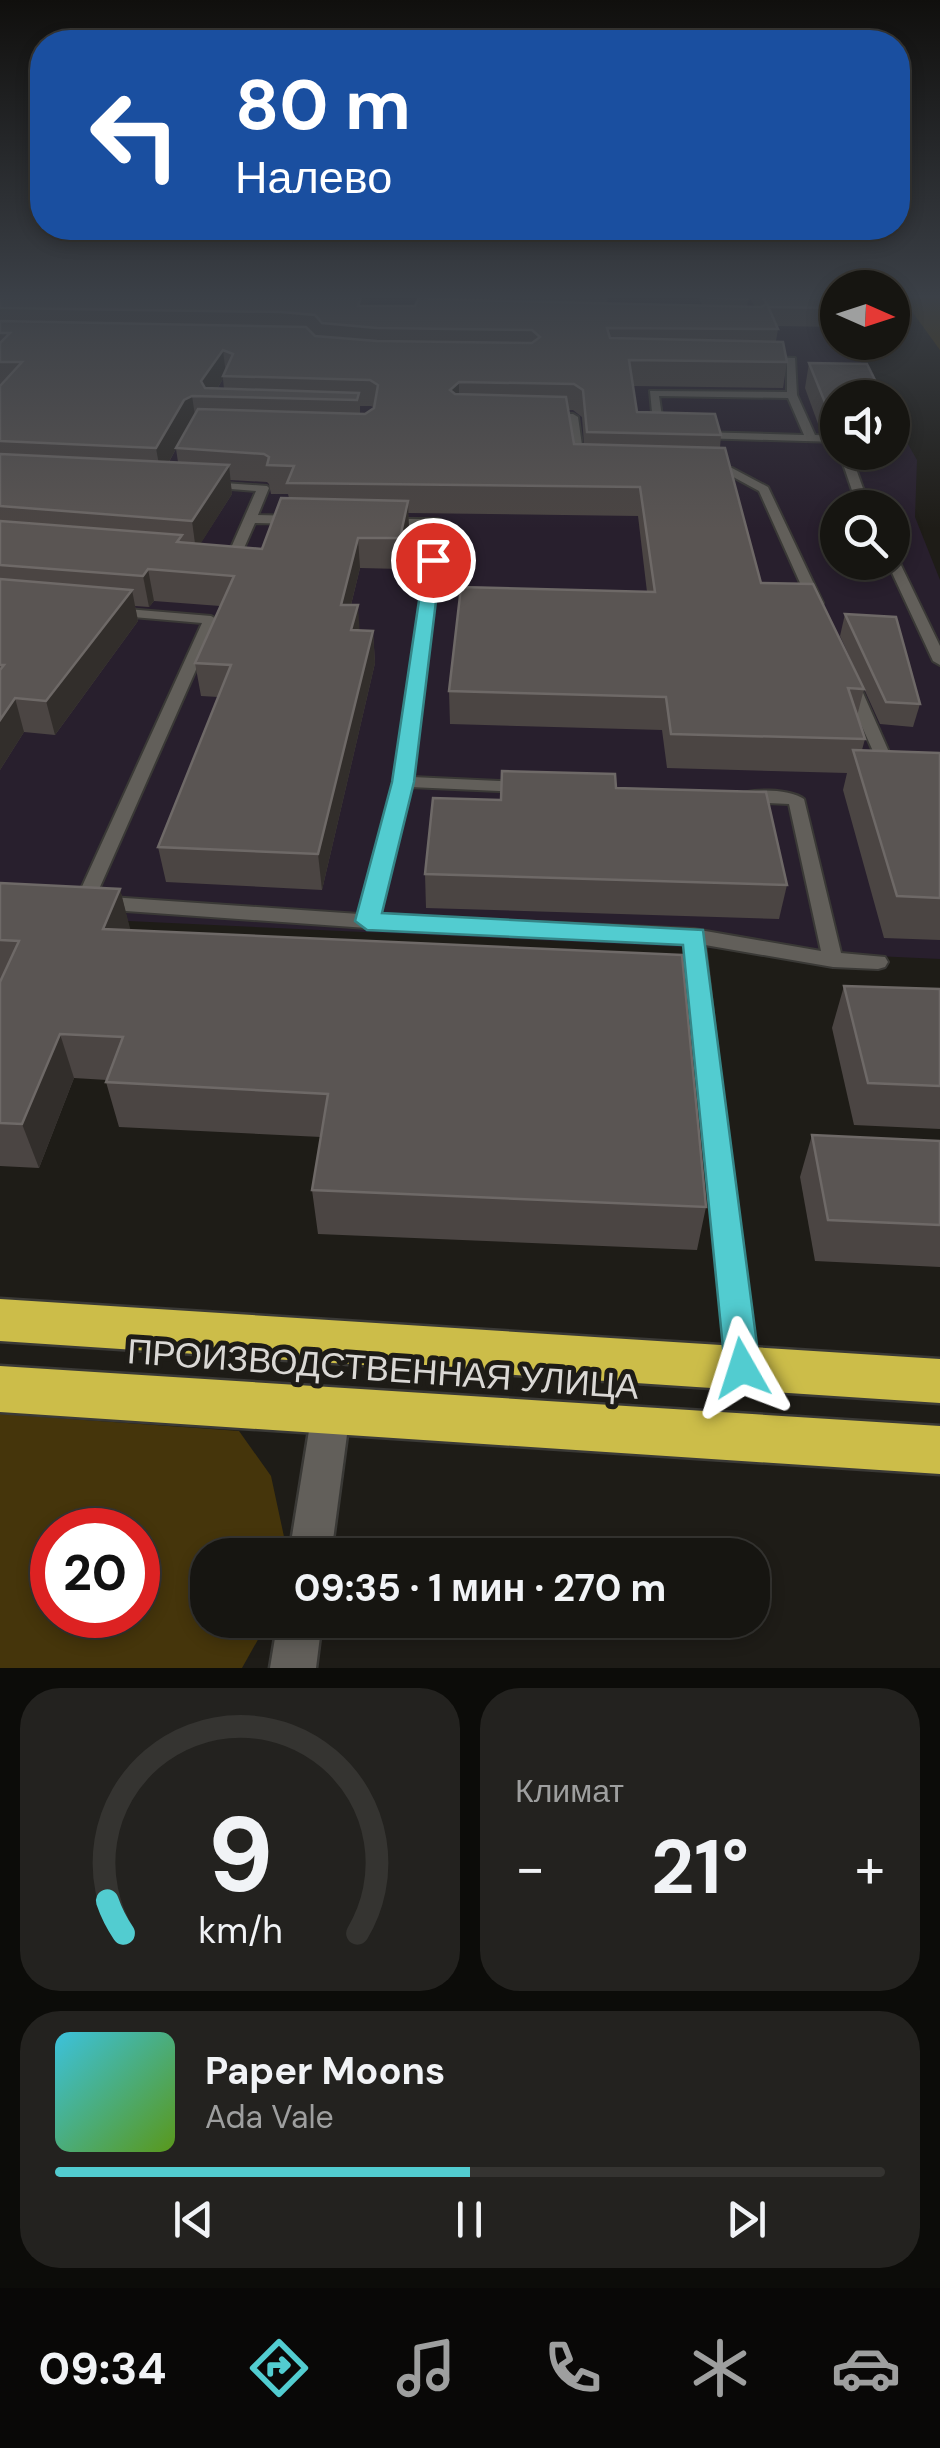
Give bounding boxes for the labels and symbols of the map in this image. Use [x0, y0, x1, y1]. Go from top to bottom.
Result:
north arrow [820, 270, 910, 360]
pin [391, 518, 476, 603]
position arrow [690, 1316, 794, 1420]
street label: ПРОИЗВОДСТВЕННАЯ УЛИЦА [126, 1328, 641, 1410]
speed limit sign: 20 [30, 1508, 160, 1638]

